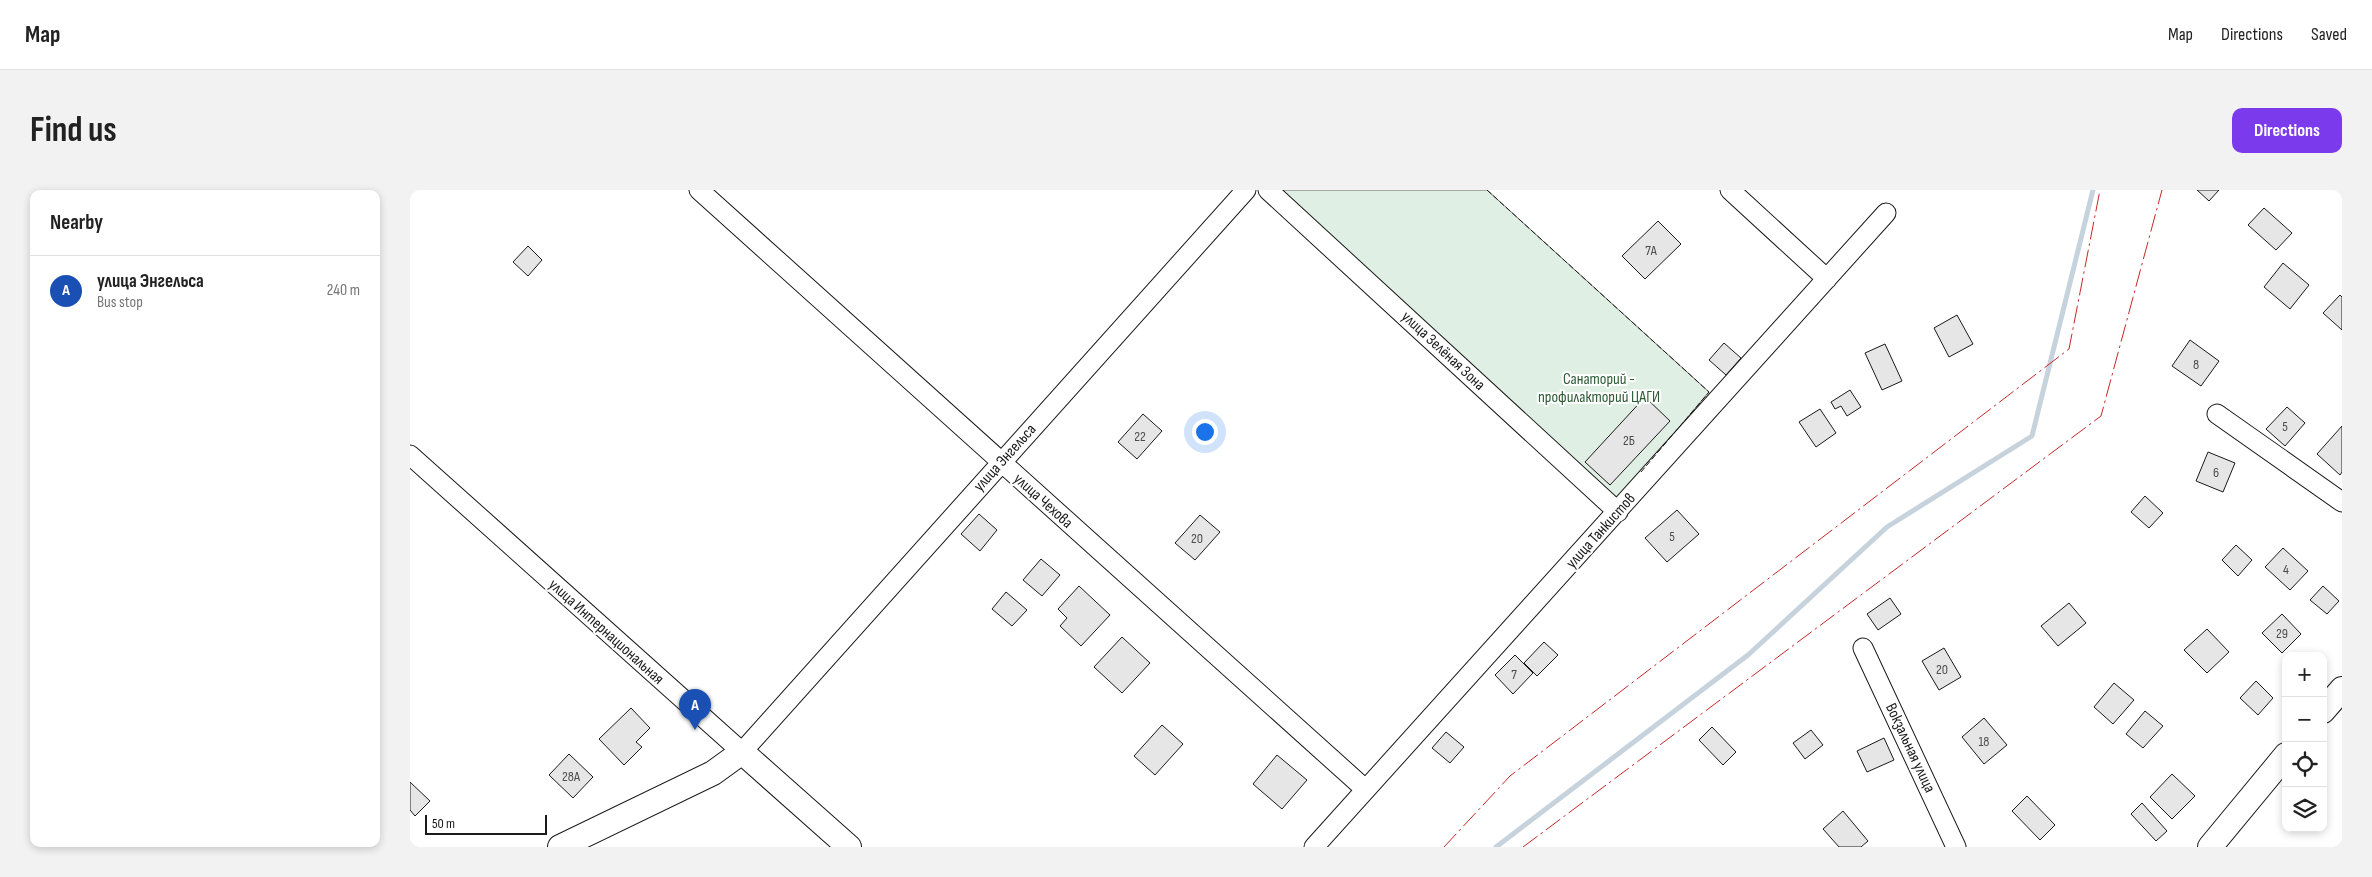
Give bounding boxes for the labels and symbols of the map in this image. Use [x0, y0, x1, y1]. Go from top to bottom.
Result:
house number: 7А [1645, 242, 1658, 259]
street label: улица Зелёная Зона [1397, 307, 1489, 395]
house number: 8 [2193, 356, 2199, 373]
park label: Санаторий - профилакторий ЦАГИ [1538, 370, 1660, 407]
house number: 5 [2282, 418, 2288, 435]
your location [1192, 419, 1218, 445]
street label: улица Энгельса [970, 420, 1040, 496]
house number: 22 [1134, 428, 1146, 445]
house number: 2Б [1623, 432, 1635, 449]
house number: 6 [2213, 464, 2219, 481]
street label: улица Чехова [1010, 470, 1076, 532]
street label: улица Танкистов [1562, 489, 1640, 573]
house number: 5 [1669, 528, 1675, 545]
house number: 20 [1191, 530, 1203, 547]
house number: 4 [2283, 561, 2289, 578]
street label: улица Интернациональная [544, 575, 668, 689]
house number: 29 [2276, 625, 2288, 642]
house number: 20 [1936, 661, 1948, 678]
house number: 7 [1511, 666, 1517, 683]
pin: A [679, 689, 711, 730]
street label: Вокзальная улица [1881, 700, 1939, 796]
house number: 18 [1978, 733, 1990, 750]
house number: 28А [562, 768, 581, 785]
scale bar [425, 812, 548, 835]

